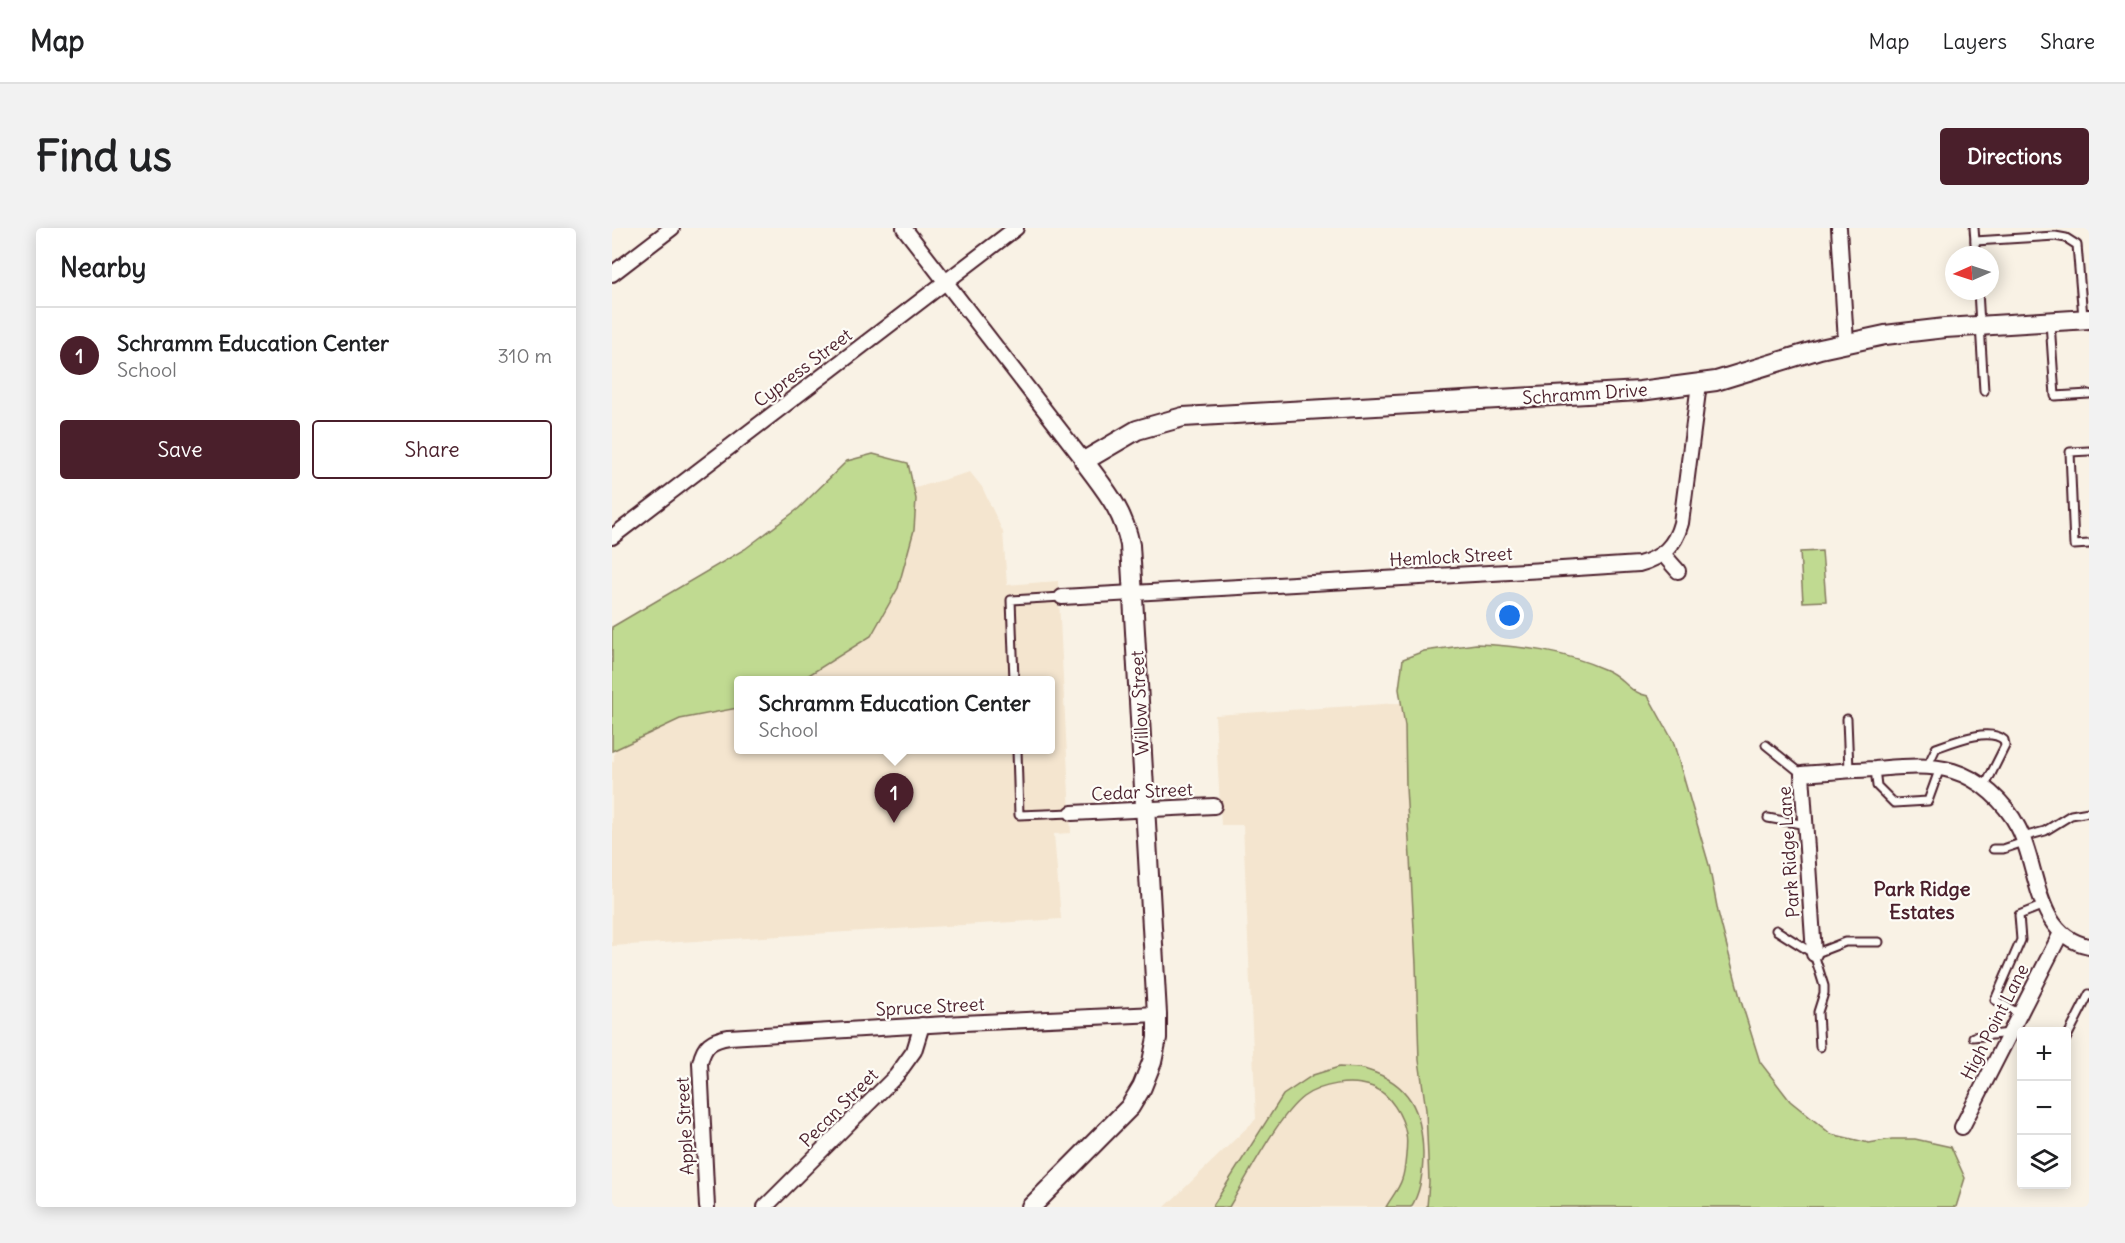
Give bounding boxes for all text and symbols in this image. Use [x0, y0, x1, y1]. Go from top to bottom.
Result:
text: Map [30, 23, 84, 59]
text: Map [1869, 28, 1909, 55]
text: Layers [1942, 28, 2007, 55]
text: Share [2040, 28, 2095, 55]
button: Directions [1940, 128, 2089, 185]
text: Find us [36, 130, 172, 182]
north arrow [1945, 246, 1999, 300]
text: Nearby [60, 251, 146, 284]
street label: Cypress Street [749, 323, 856, 412]
text: Schramm Education Center [117, 329, 389, 357]
text: 1 [76, 343, 83, 368]
text: 310 m [497, 343, 552, 368]
text: School [117, 357, 177, 382]
street label: Schramm Drive [1522, 378, 1648, 409]
button: Save [60, 420, 300, 479]
button: Share [312, 420, 552, 479]
street label: Hemlock Street [1389, 542, 1513, 571]
your location [1495, 601, 1524, 630]
street label: Willow Street [1125, 650, 1154, 756]
popup [734, 676, 1055, 754]
text: Schramm Education Center [758, 689, 1031, 717]
text: School [758, 717, 818, 742]
pin: 1 [874, 774, 914, 823]
street label: Cedar Street [1091, 777, 1193, 806]
street label: Park Ridge Lane [1772, 786, 1805, 918]
district label: Park Ridge Estates [1874, 876, 1971, 924]
street label: High Point Lane [1955, 960, 2034, 1084]
street label: Spruce Street [875, 992, 985, 1021]
map controls [2017, 1027, 2071, 1189]
button: + [2017, 1027, 2071, 1081]
street label: Pecan Street [794, 1063, 883, 1152]
street label: Apple Street [670, 1076, 699, 1176]
button: − [2017, 1081, 2071, 1135]
button: layers [2017, 1135, 2071, 1189]

